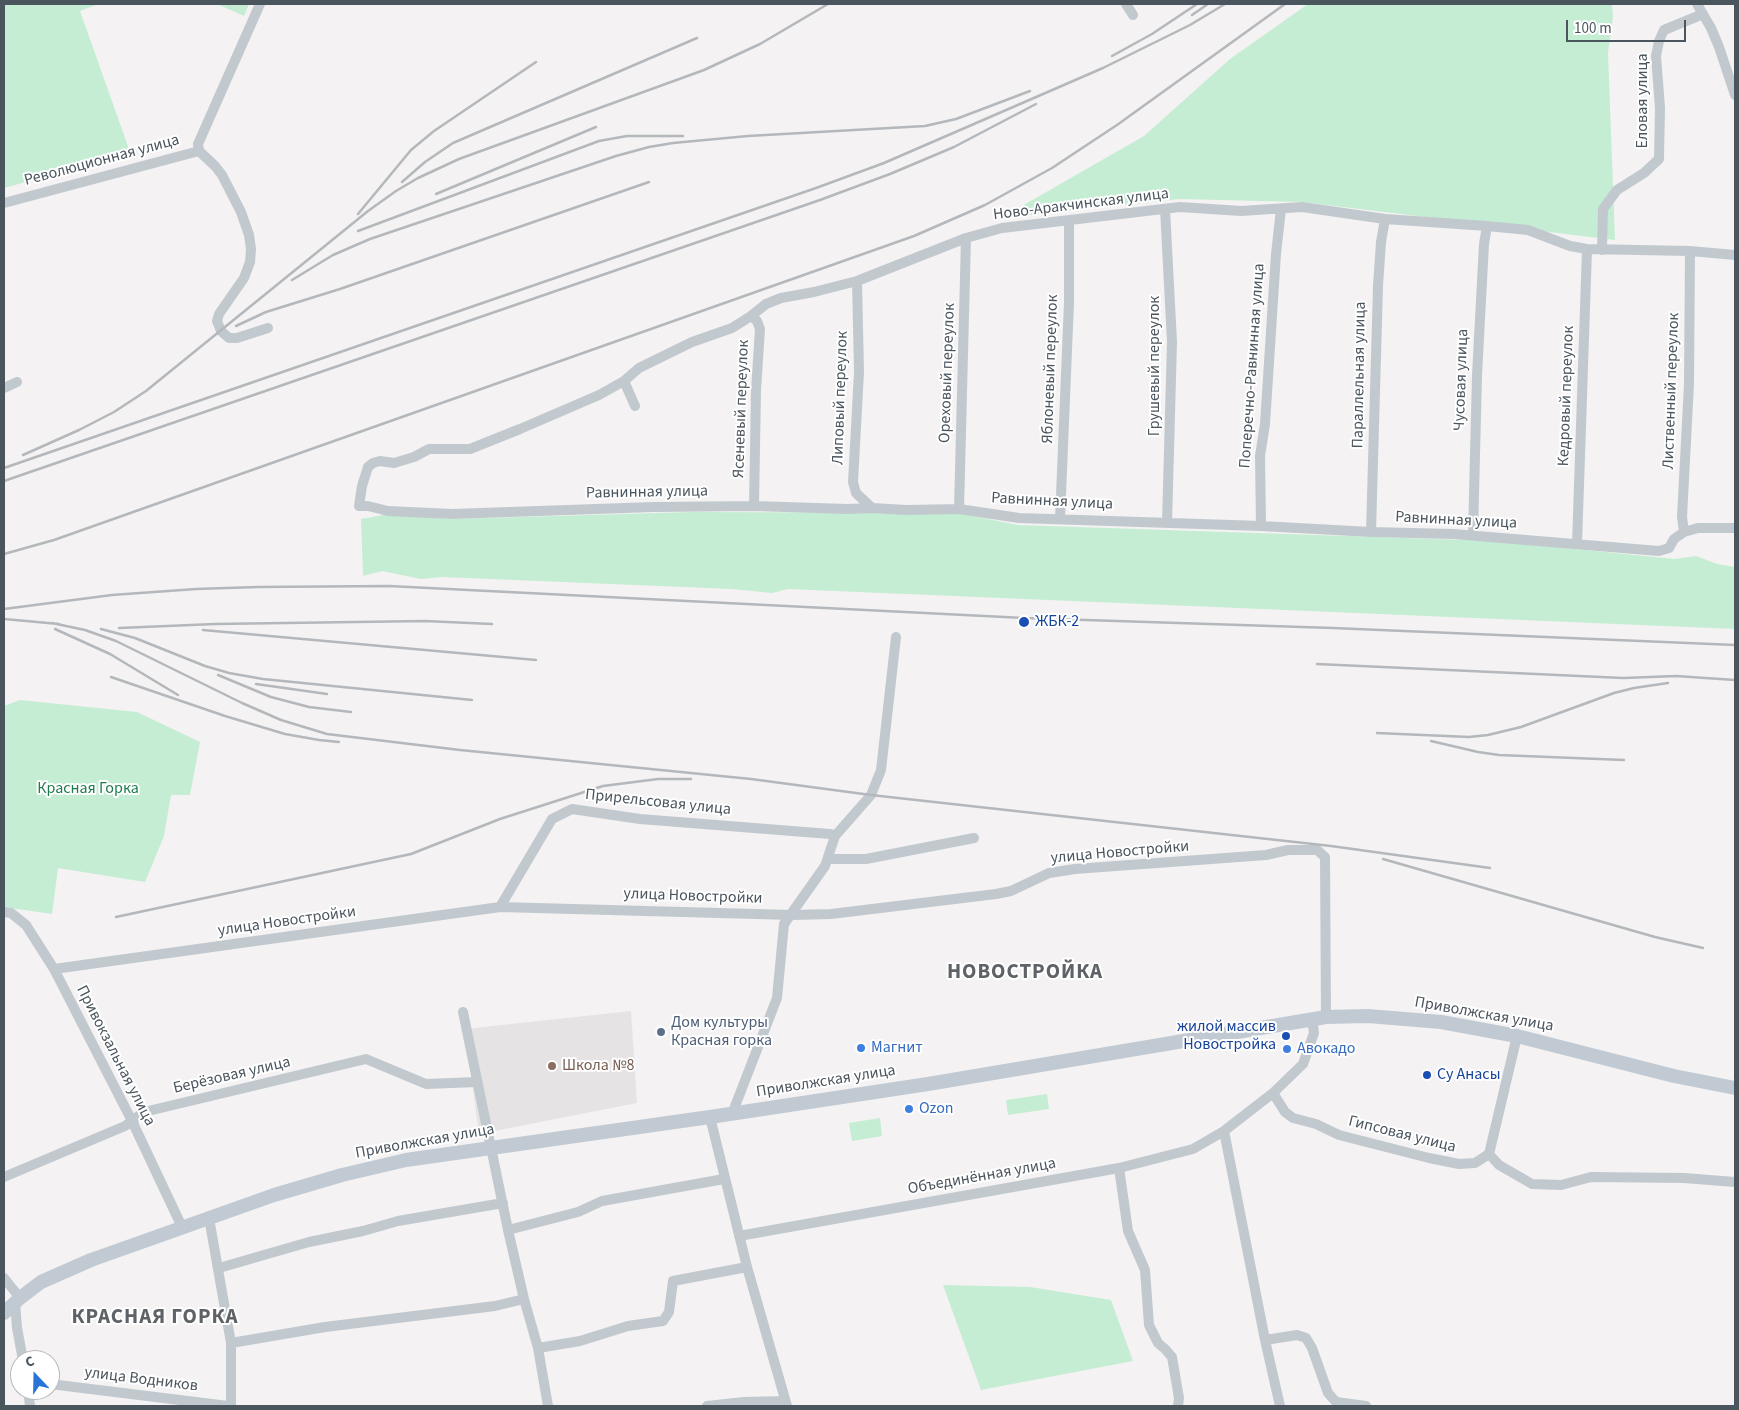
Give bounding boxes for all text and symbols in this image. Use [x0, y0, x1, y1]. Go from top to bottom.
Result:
scale bar [1569, 10, 1689, 42]
text: 100 m [1574, 18, 1612, 39]
street label: Еловая улица [1633, 53, 1653, 149]
street label: Революционная улица [22, 131, 182, 191]
street label: Ново-Аракчинская улица [992, 185, 1170, 225]
street label: Поперечно-Равнинная улица [1236, 263, 1270, 469]
street label: Яблоневый переулок [1039, 294, 1063, 444]
street label: Грушевый переулок [1145, 296, 1165, 436]
street label: Параллельная улица [1349, 301, 1371, 449]
street label: Ореховый переулок [936, 303, 960, 443]
street label: Лиственный переулок [1660, 312, 1684, 470]
street label: Кедровый переулок [1555, 325, 1579, 467]
street label: Чусовая улица [1451, 329, 1473, 431]
street label: Липовый переулок [829, 331, 853, 465]
street label: Ясеневый переулок [730, 340, 754, 478]
street label: Равнинная улица [586, 482, 708, 504]
street label: Равнинная улица [991, 489, 1113, 515]
street label: Равнинная улица [1395, 508, 1517, 534]
place label: ЖБК-2 [1035, 612, 1079, 632]
marker: ЖБК-2 [1017, 615, 1031, 629]
park label: Красная Горка [37, 779, 139, 799]
street label: Прирельсовая улица [584, 786, 732, 820]
street label: улица Новостройки [1050, 837, 1190, 869]
street label: улица Новостройки [623, 885, 763, 909]
street label: улица Новостройки [217, 903, 357, 941]
district label: НОВОСТРОЙКА [946, 960, 1104, 986]
street label: Привокзальная улица [71, 983, 159, 1129]
street label: Приволжская улица [1413, 993, 1555, 1037]
place label: Дом культуры Красная горка [671, 1013, 772, 1051]
place label: жилой массив Новостройка [1177, 1017, 1276, 1055]
marker: Дом культуры Красная горка [655, 1026, 667, 1038]
marker: жилой массив Новостройка [1280, 1030, 1292, 1042]
place label: Магнит [871, 1038, 923, 1058]
place label: Авокадо [1297, 1039, 1356, 1059]
marker: Магнит [855, 1042, 867, 1054]
marker: Авокадо [1281, 1043, 1293, 1055]
street label: Берёзовая улица [172, 1053, 292, 1099]
place label: Школа №8 [562, 1056, 634, 1076]
marker: Школа №8 [546, 1060, 558, 1072]
street label: Приволжская улица [755, 1062, 897, 1102]
place label: Су Анасы [1437, 1065, 1500, 1085]
marker: Су Анасы [1421, 1069, 1433, 1081]
place label: Ozon [919, 1099, 954, 1119]
marker: Ozon [903, 1103, 915, 1115]
street label: Гипсовая улица [1346, 1112, 1458, 1158]
street label: Приволжская улица [354, 1120, 496, 1164]
street label: Объединённая улица [906, 1155, 1058, 1199]
district label: КРАСНАЯ ГОРКА [70, 1305, 240, 1331]
north arrow [10, 1350, 60, 1400]
text: С [23, 1351, 37, 1373]
street label: улица Водников [83, 1364, 199, 1396]

